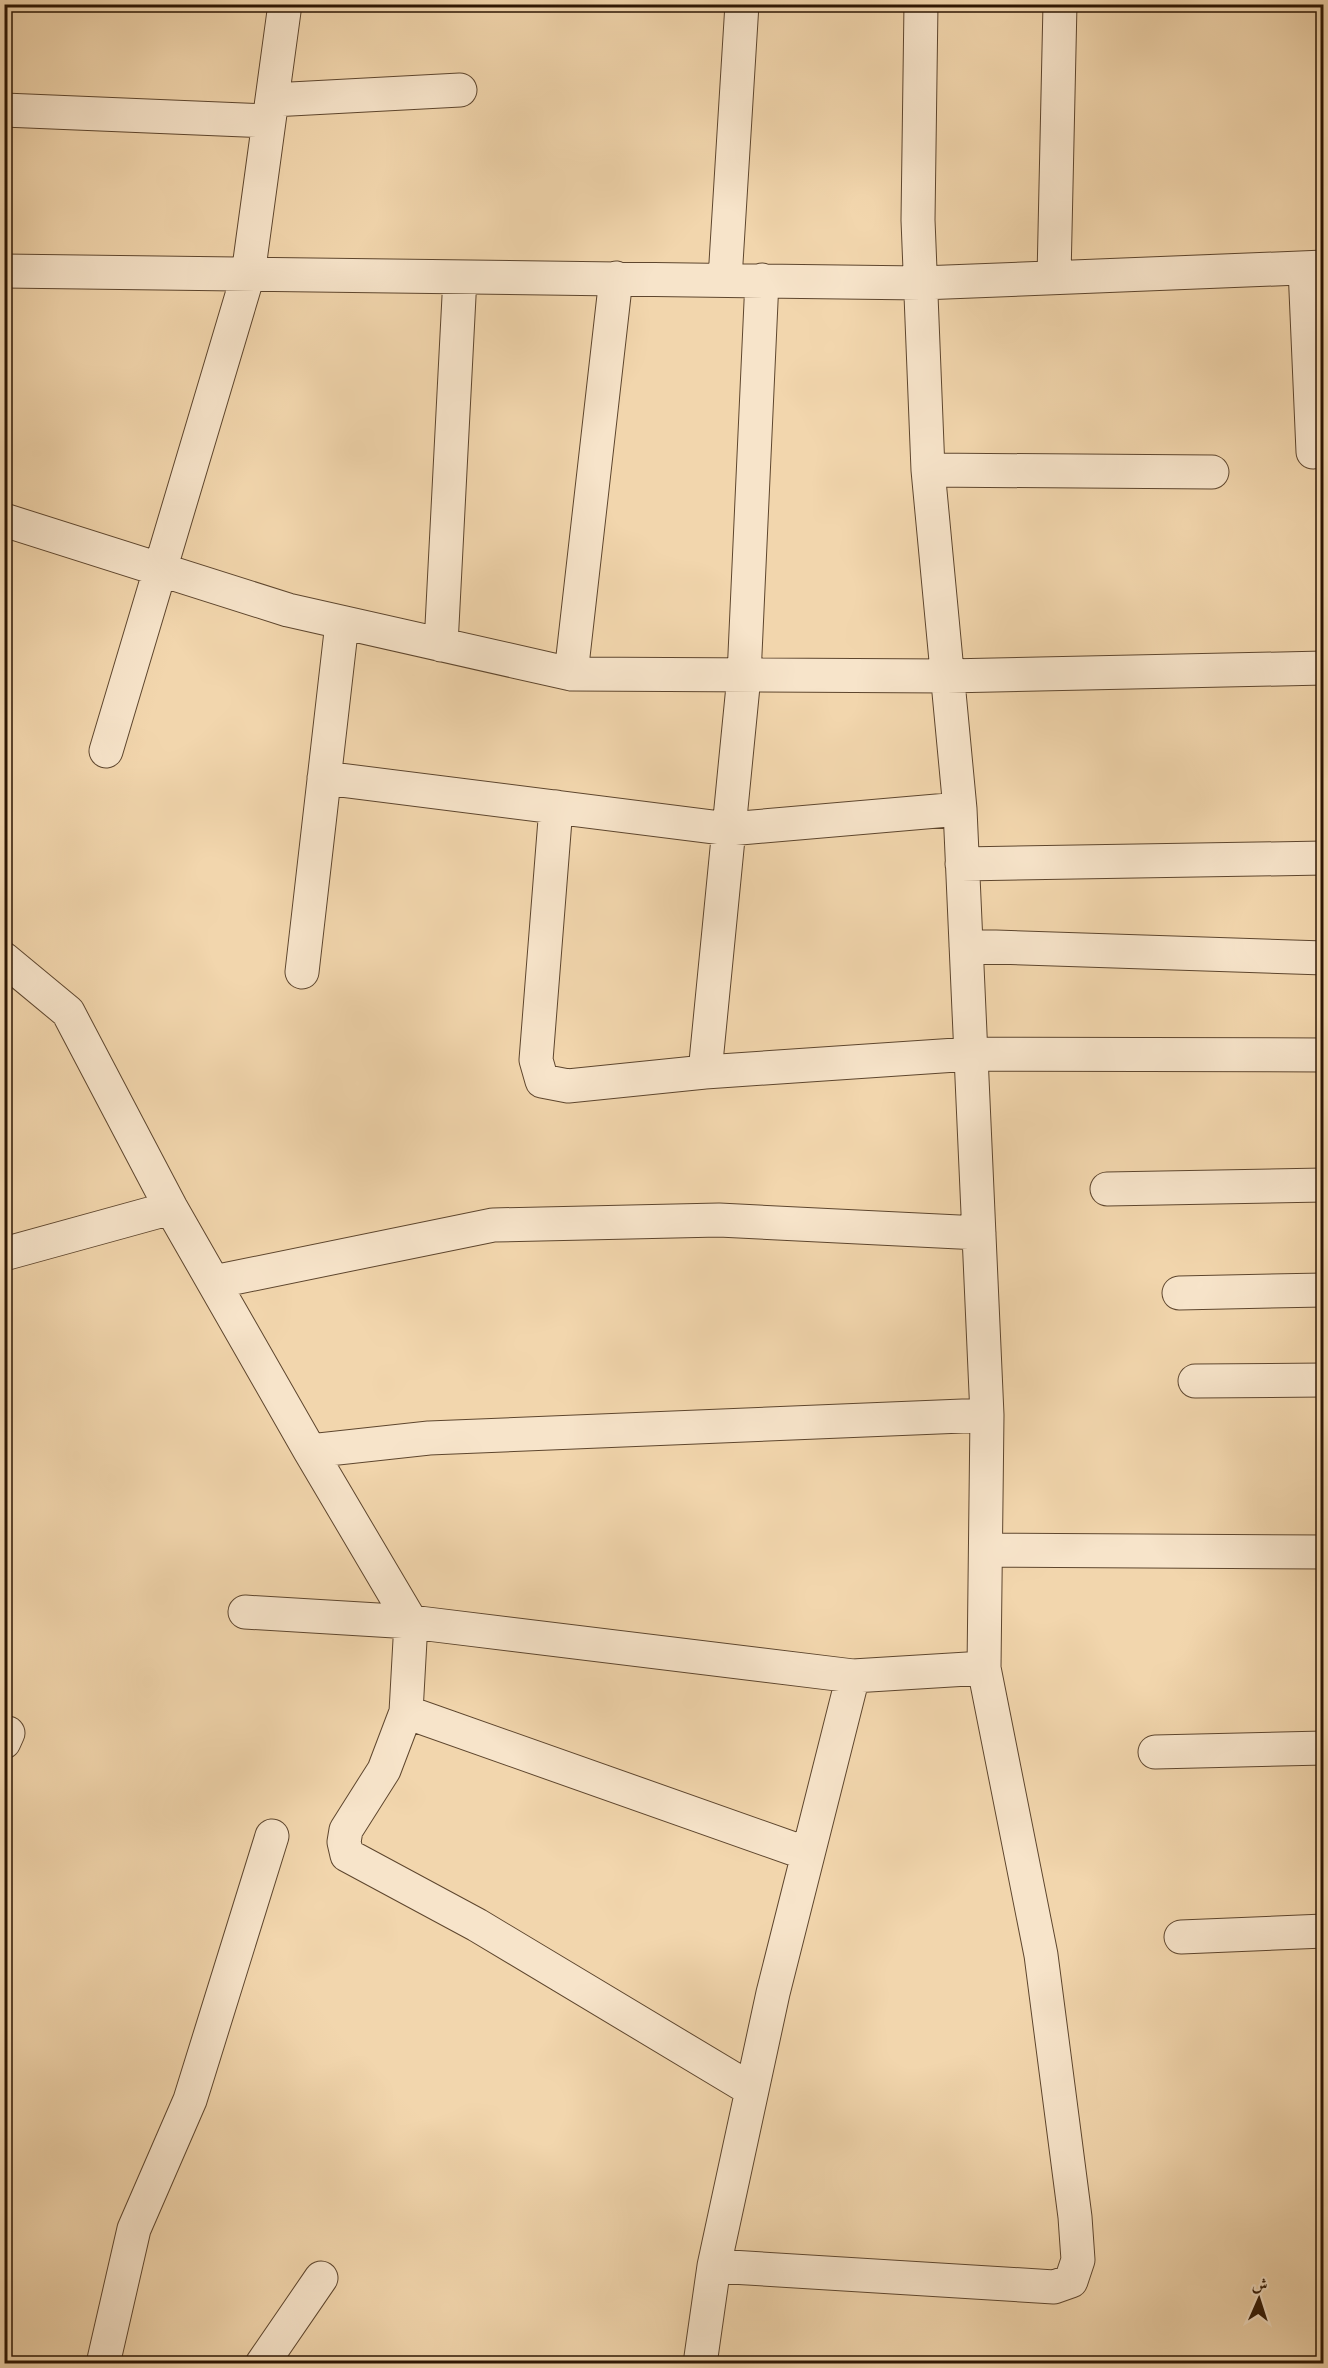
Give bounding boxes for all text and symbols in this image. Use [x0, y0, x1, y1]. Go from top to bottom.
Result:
north arrow [1229, 2269, 1289, 2329]
text: ش [1251, 2274, 1268, 2294]

